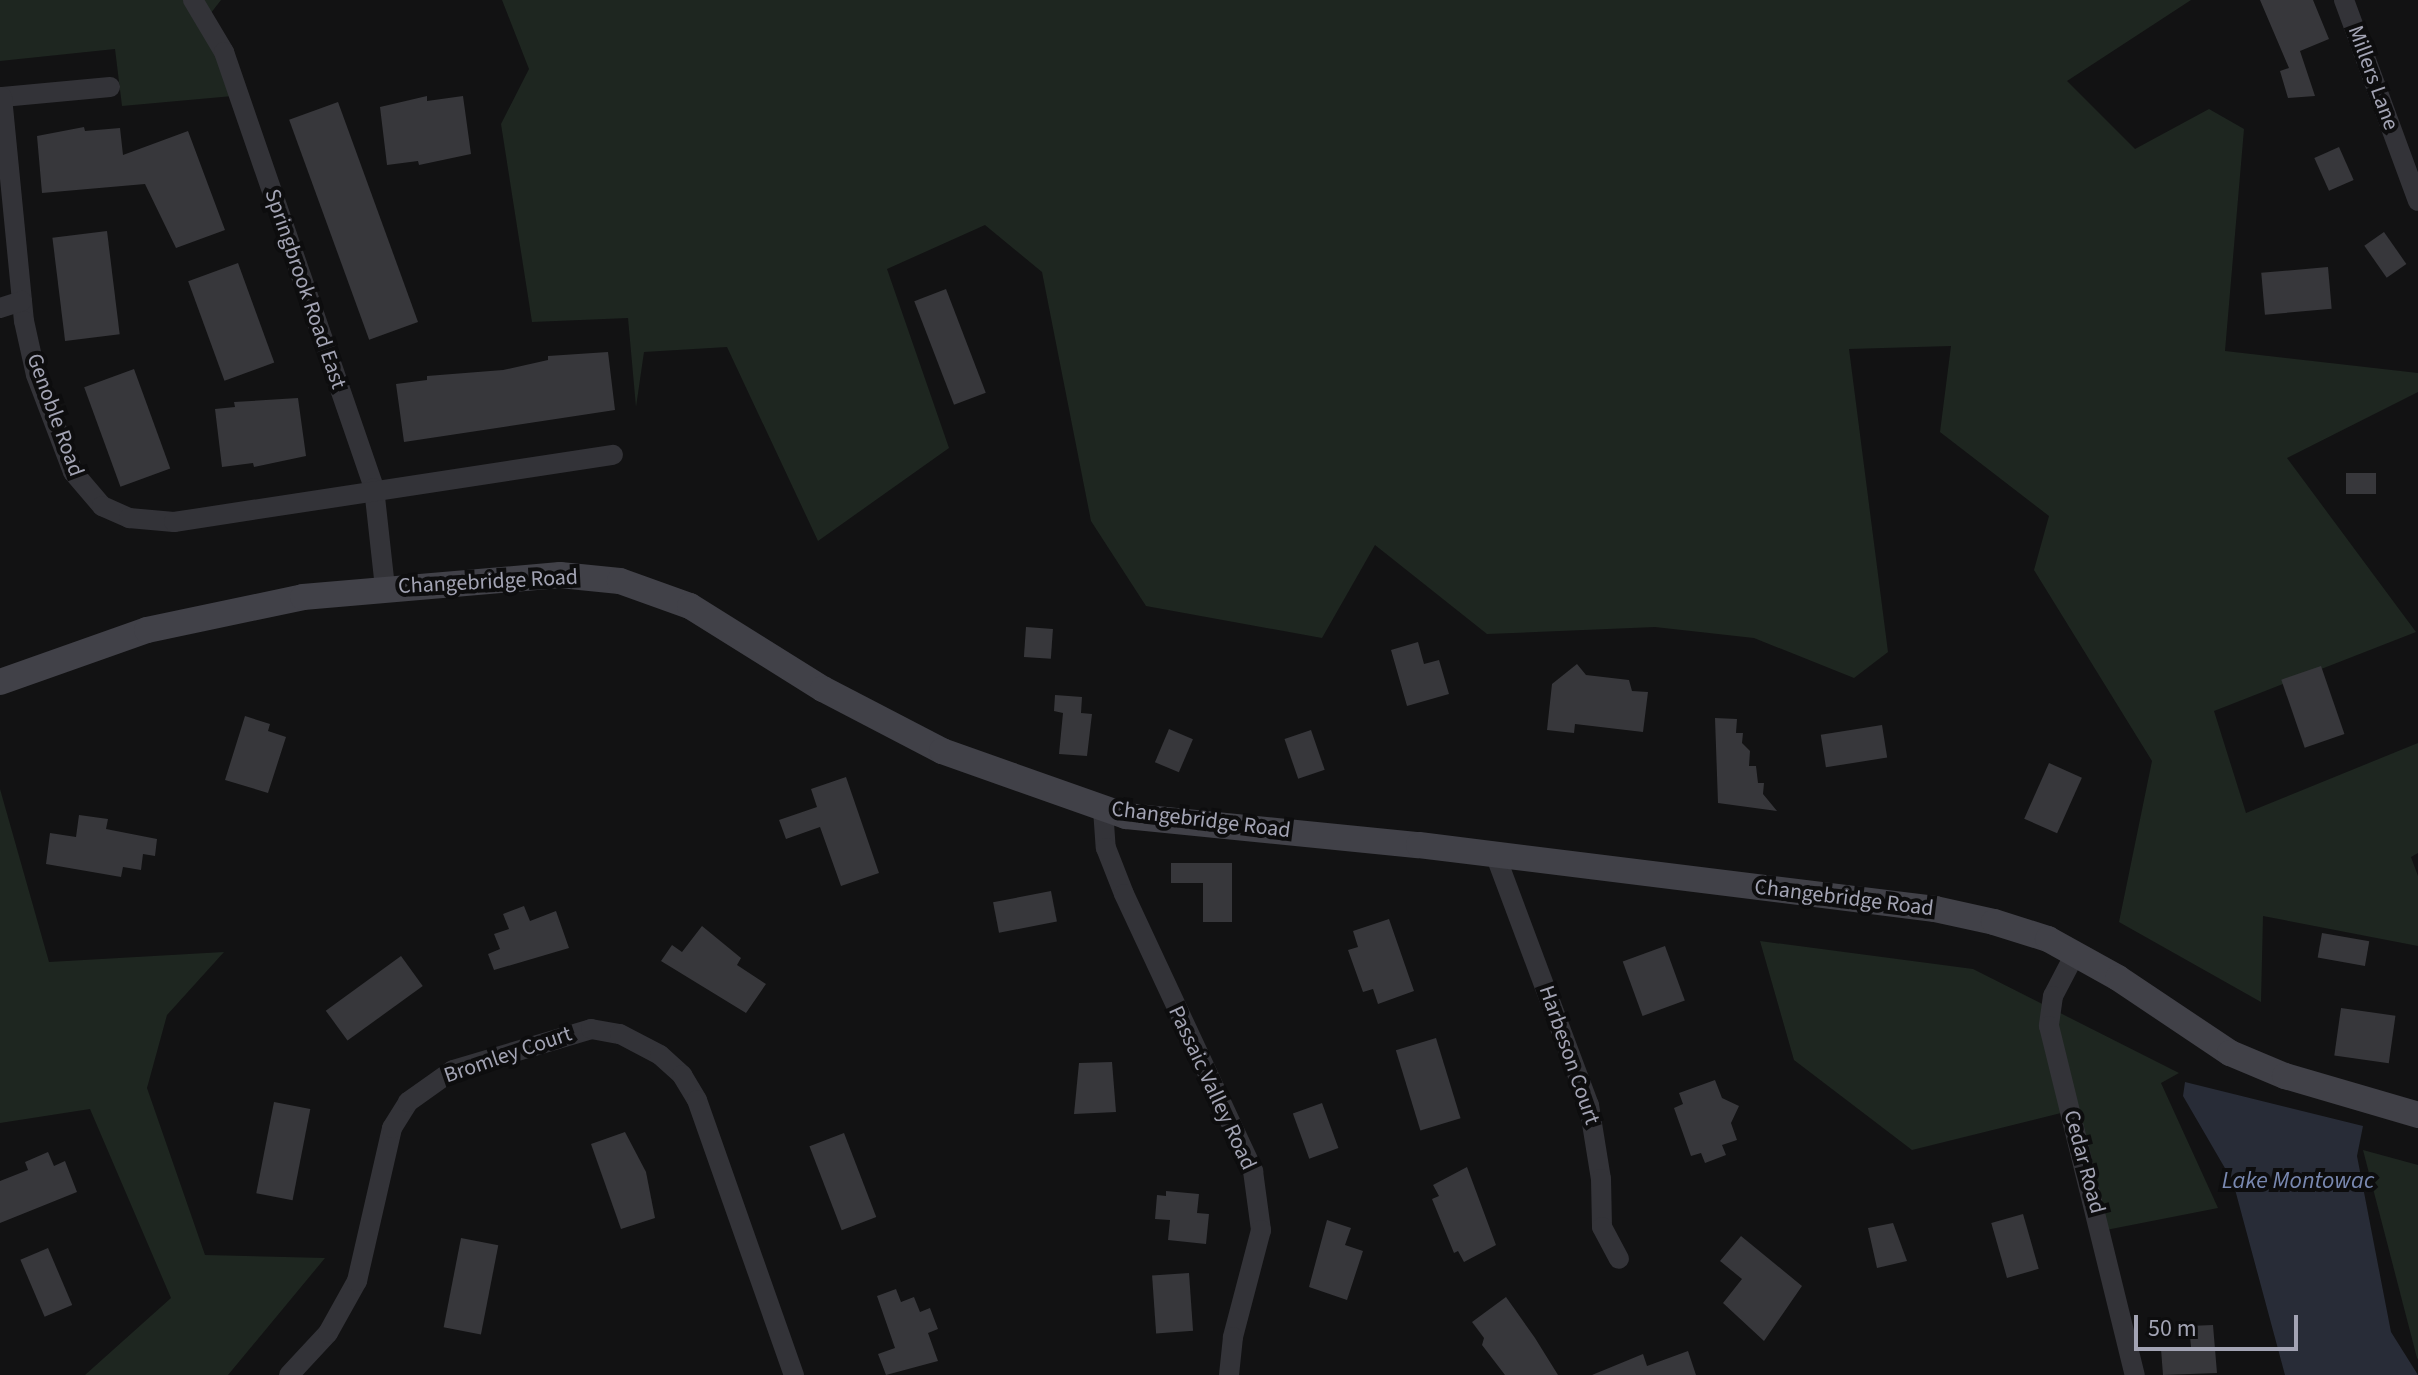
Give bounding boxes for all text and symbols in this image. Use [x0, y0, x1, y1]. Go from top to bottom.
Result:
street label: Millers Lane [2342, 22, 2404, 134]
street label: Springbrook Road East [258, 186, 352, 392]
street label: Genoble Road [21, 350, 89, 480]
street label: Changebridge Road [397, 564, 579, 600]
street label: Changebridge Road [1110, 796, 1292, 844]
street label: Changebridge Road [1753, 874, 1935, 922]
street label: Harbeson Court [1533, 982, 1605, 1128]
street label: Passaic Valley Road [1162, 1002, 1262, 1174]
street label: Bromley Court [441, 1021, 575, 1089]
street label: Cedar Road [2058, 1107, 2110, 1217]
water label: Lake Montowac [2222, 1167, 2374, 1195]
scale bar [2138, 1299, 2302, 1349]
text: 50 m [2148, 1311, 2197, 1346]

